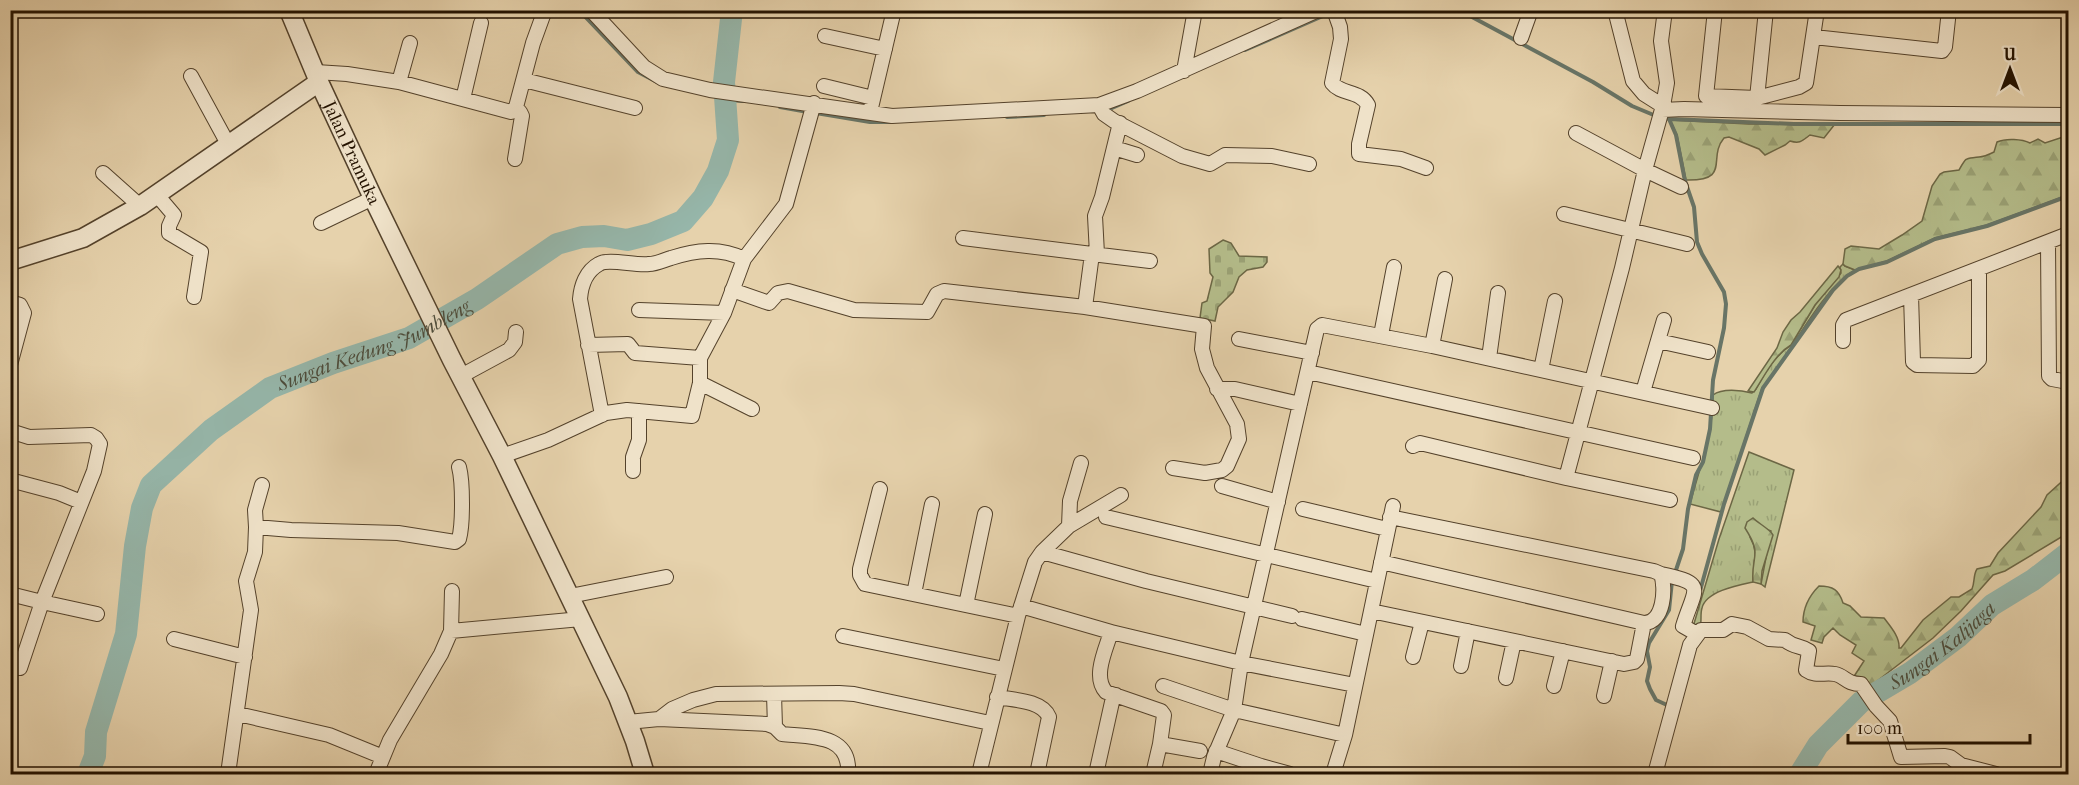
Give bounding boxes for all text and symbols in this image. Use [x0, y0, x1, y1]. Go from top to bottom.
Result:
north arrow [1980, 39, 2040, 99]
text: U [2003, 45, 2017, 64]
street label: Jalan Pramuka [318, 96, 385, 209]
water label: Sungai Kedung Jumbleng [273, 294, 476, 396]
water label: Sungai Kalijaga [1884, 597, 2000, 695]
scale bar [1848, 707, 2030, 745]
text: 100 m [1857, 718, 1902, 739]

